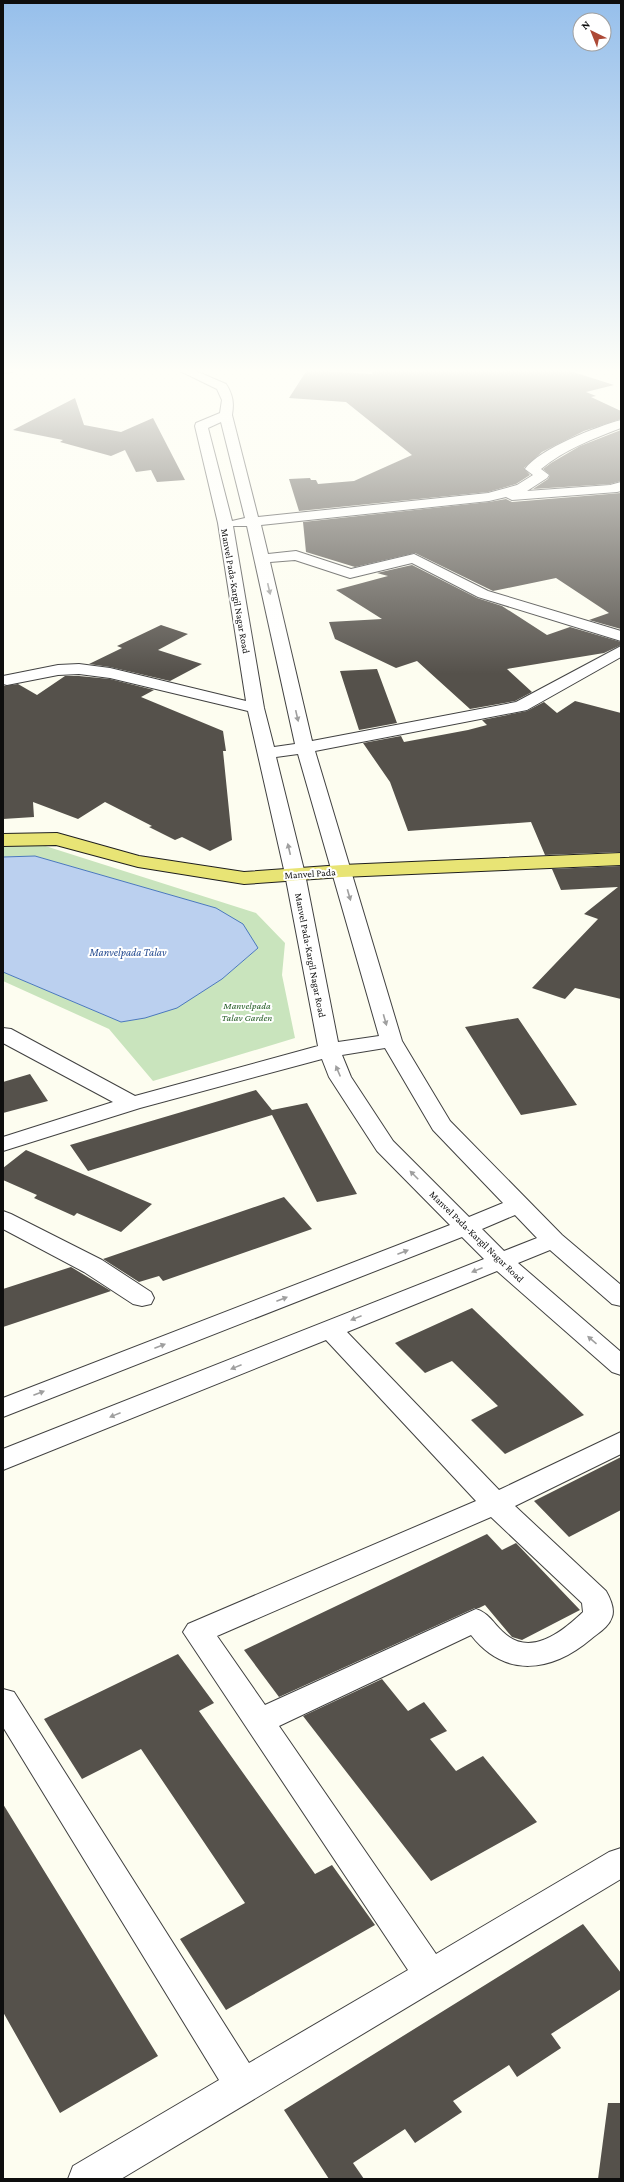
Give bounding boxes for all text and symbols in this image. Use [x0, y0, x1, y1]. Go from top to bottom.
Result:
north arrow [572, 12, 612, 52]
text: N [578, 17, 592, 32]
street label: Manvel Pada-Kargil Nagar Road [219, 528, 252, 655]
one-way arrow [266, 583, 272, 595]
one-way arrow [295, 710, 301, 722]
one-way arrow [286, 843, 292, 855]
street label: Manvel Pada [284, 866, 336, 881]
one-way arrow [346, 889, 352, 901]
street label: Manvel Pada-Kargil Nagar Road [293, 892, 328, 1019]
water label: Manvelpada Talav [88, 946, 167, 959]
park label: Manvelpada Talav Garden [222, 1000, 272, 1023]
one-way arrow [382, 1014, 388, 1026]
one-way arrow [335, 1066, 341, 1077]
one-way arrow [410, 1171, 419, 1180]
street label: Manvel Pada-Kargil Nagar Road [427, 1188, 527, 1285]
one-way arrow [397, 1248, 409, 1254]
one-way arrow [471, 1267, 483, 1273]
one-way arrow [276, 1296, 287, 1302]
one-way arrow [350, 1316, 362, 1322]
one-way arrow [586, 1336, 597, 1345]
one-way arrow [155, 1343, 167, 1349]
one-way arrow [229, 1364, 241, 1370]
one-way arrow [34, 1390, 46, 1396]
one-way arrow [110, 1412, 121, 1418]

